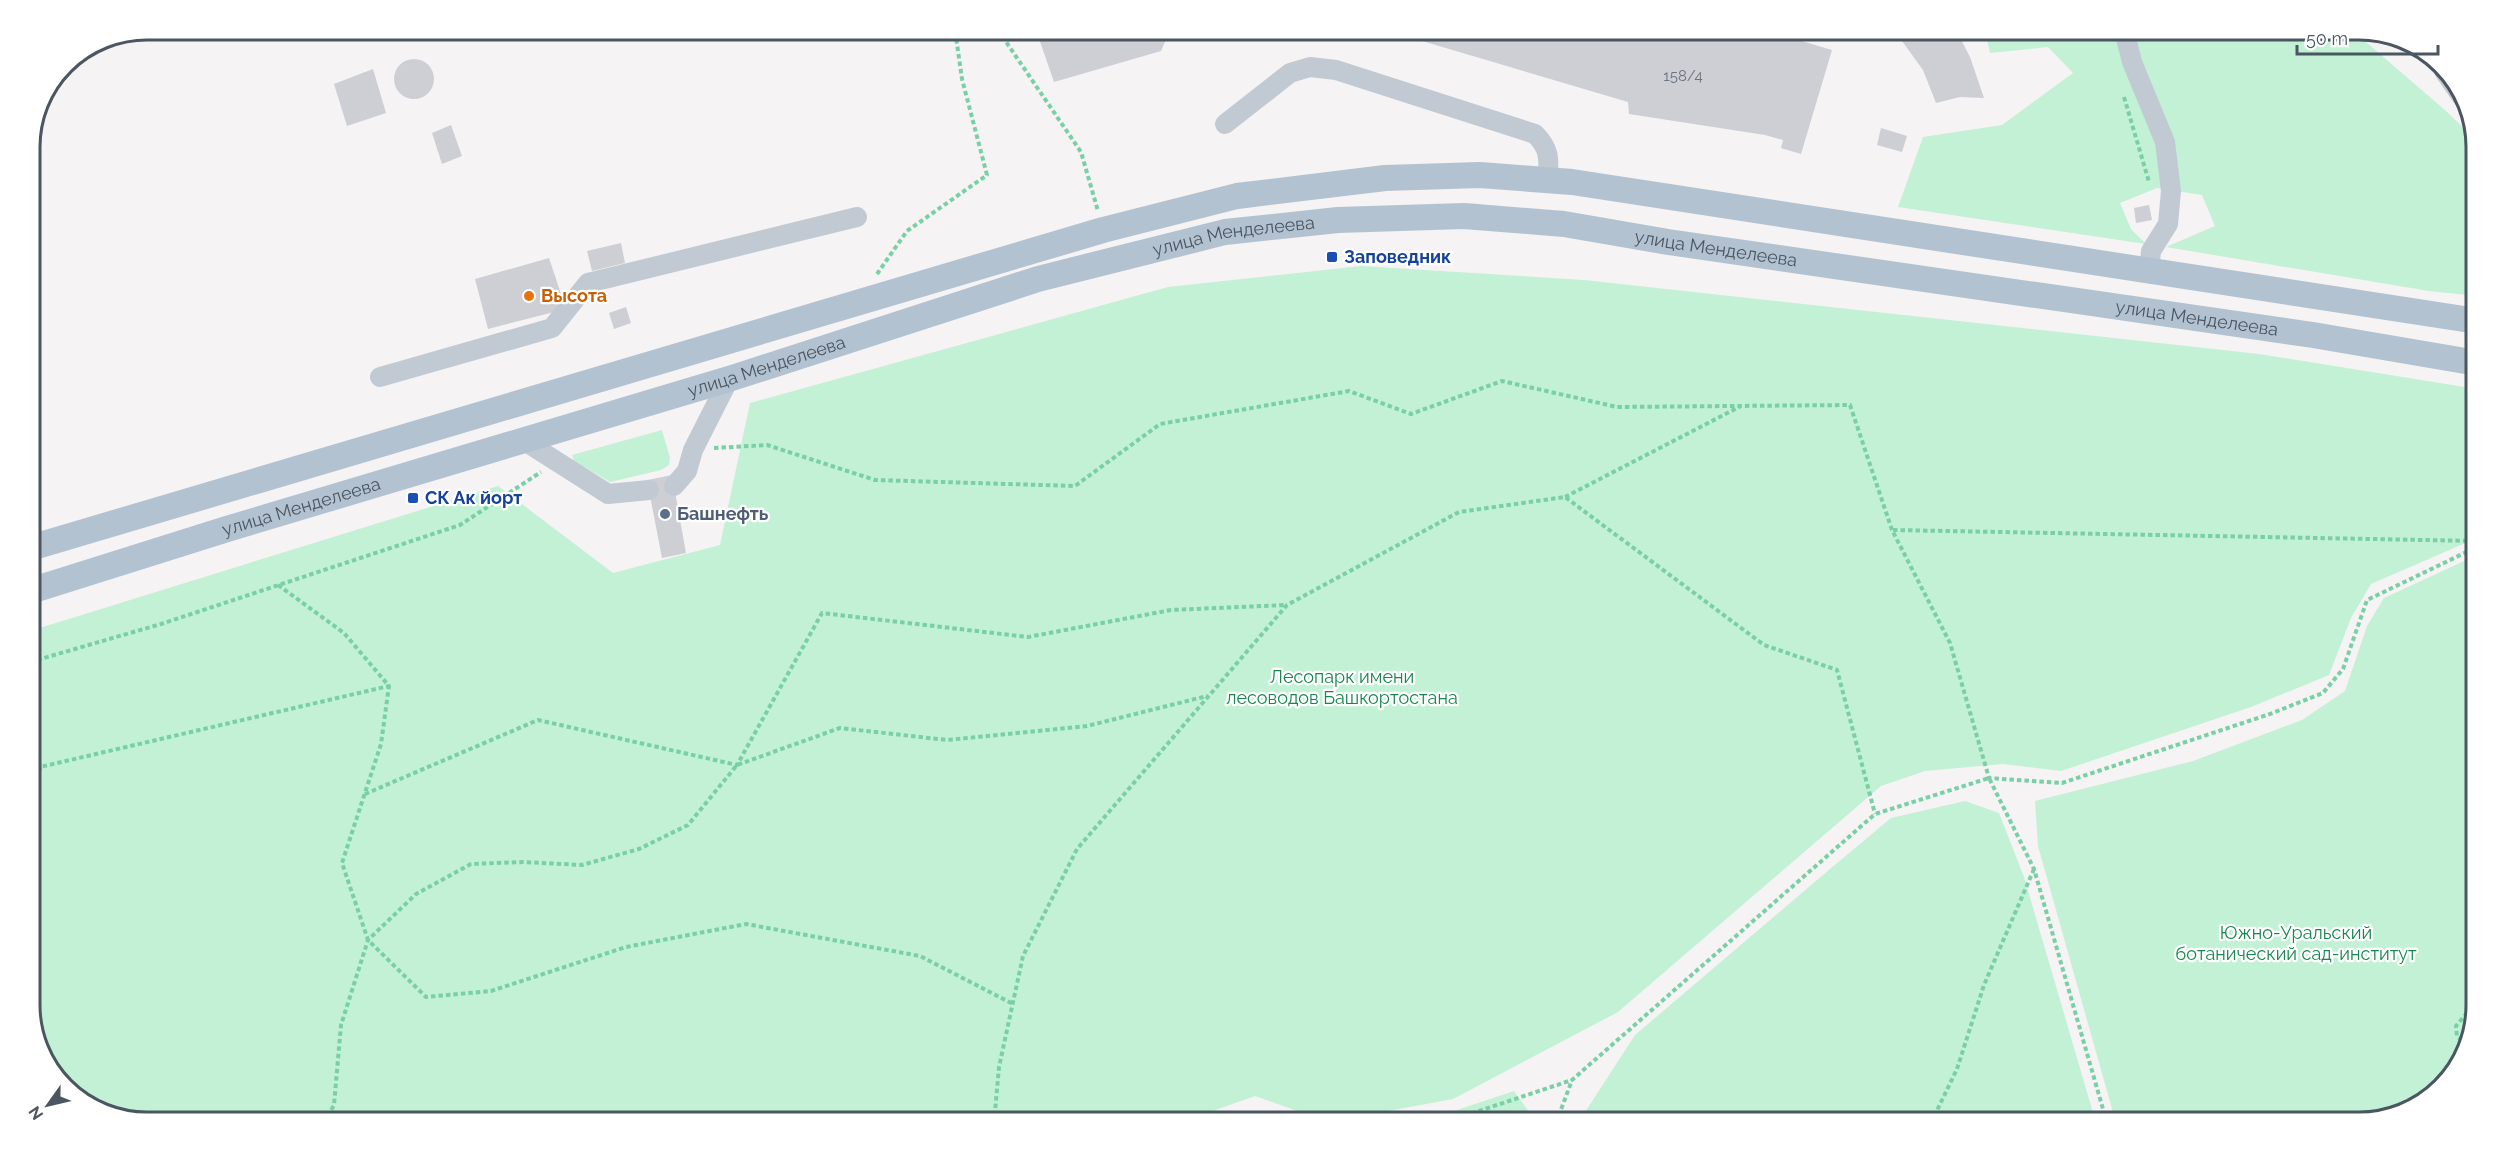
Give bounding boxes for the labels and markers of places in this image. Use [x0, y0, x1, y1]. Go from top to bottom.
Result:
place label: Заповедник [1344, 246, 1451, 267]
marker: Заповедник [1325, 250, 1339, 264]
place label: Высота [541, 285, 607, 306]
marker: Высота [522, 289, 536, 303]
place label: СК Ак йорт [425, 487, 522, 508]
marker: СК Ак йорт [406, 491, 420, 505]
place label: Башнефть [677, 503, 769, 524]
marker: Башнефть [658, 507, 672, 521]

